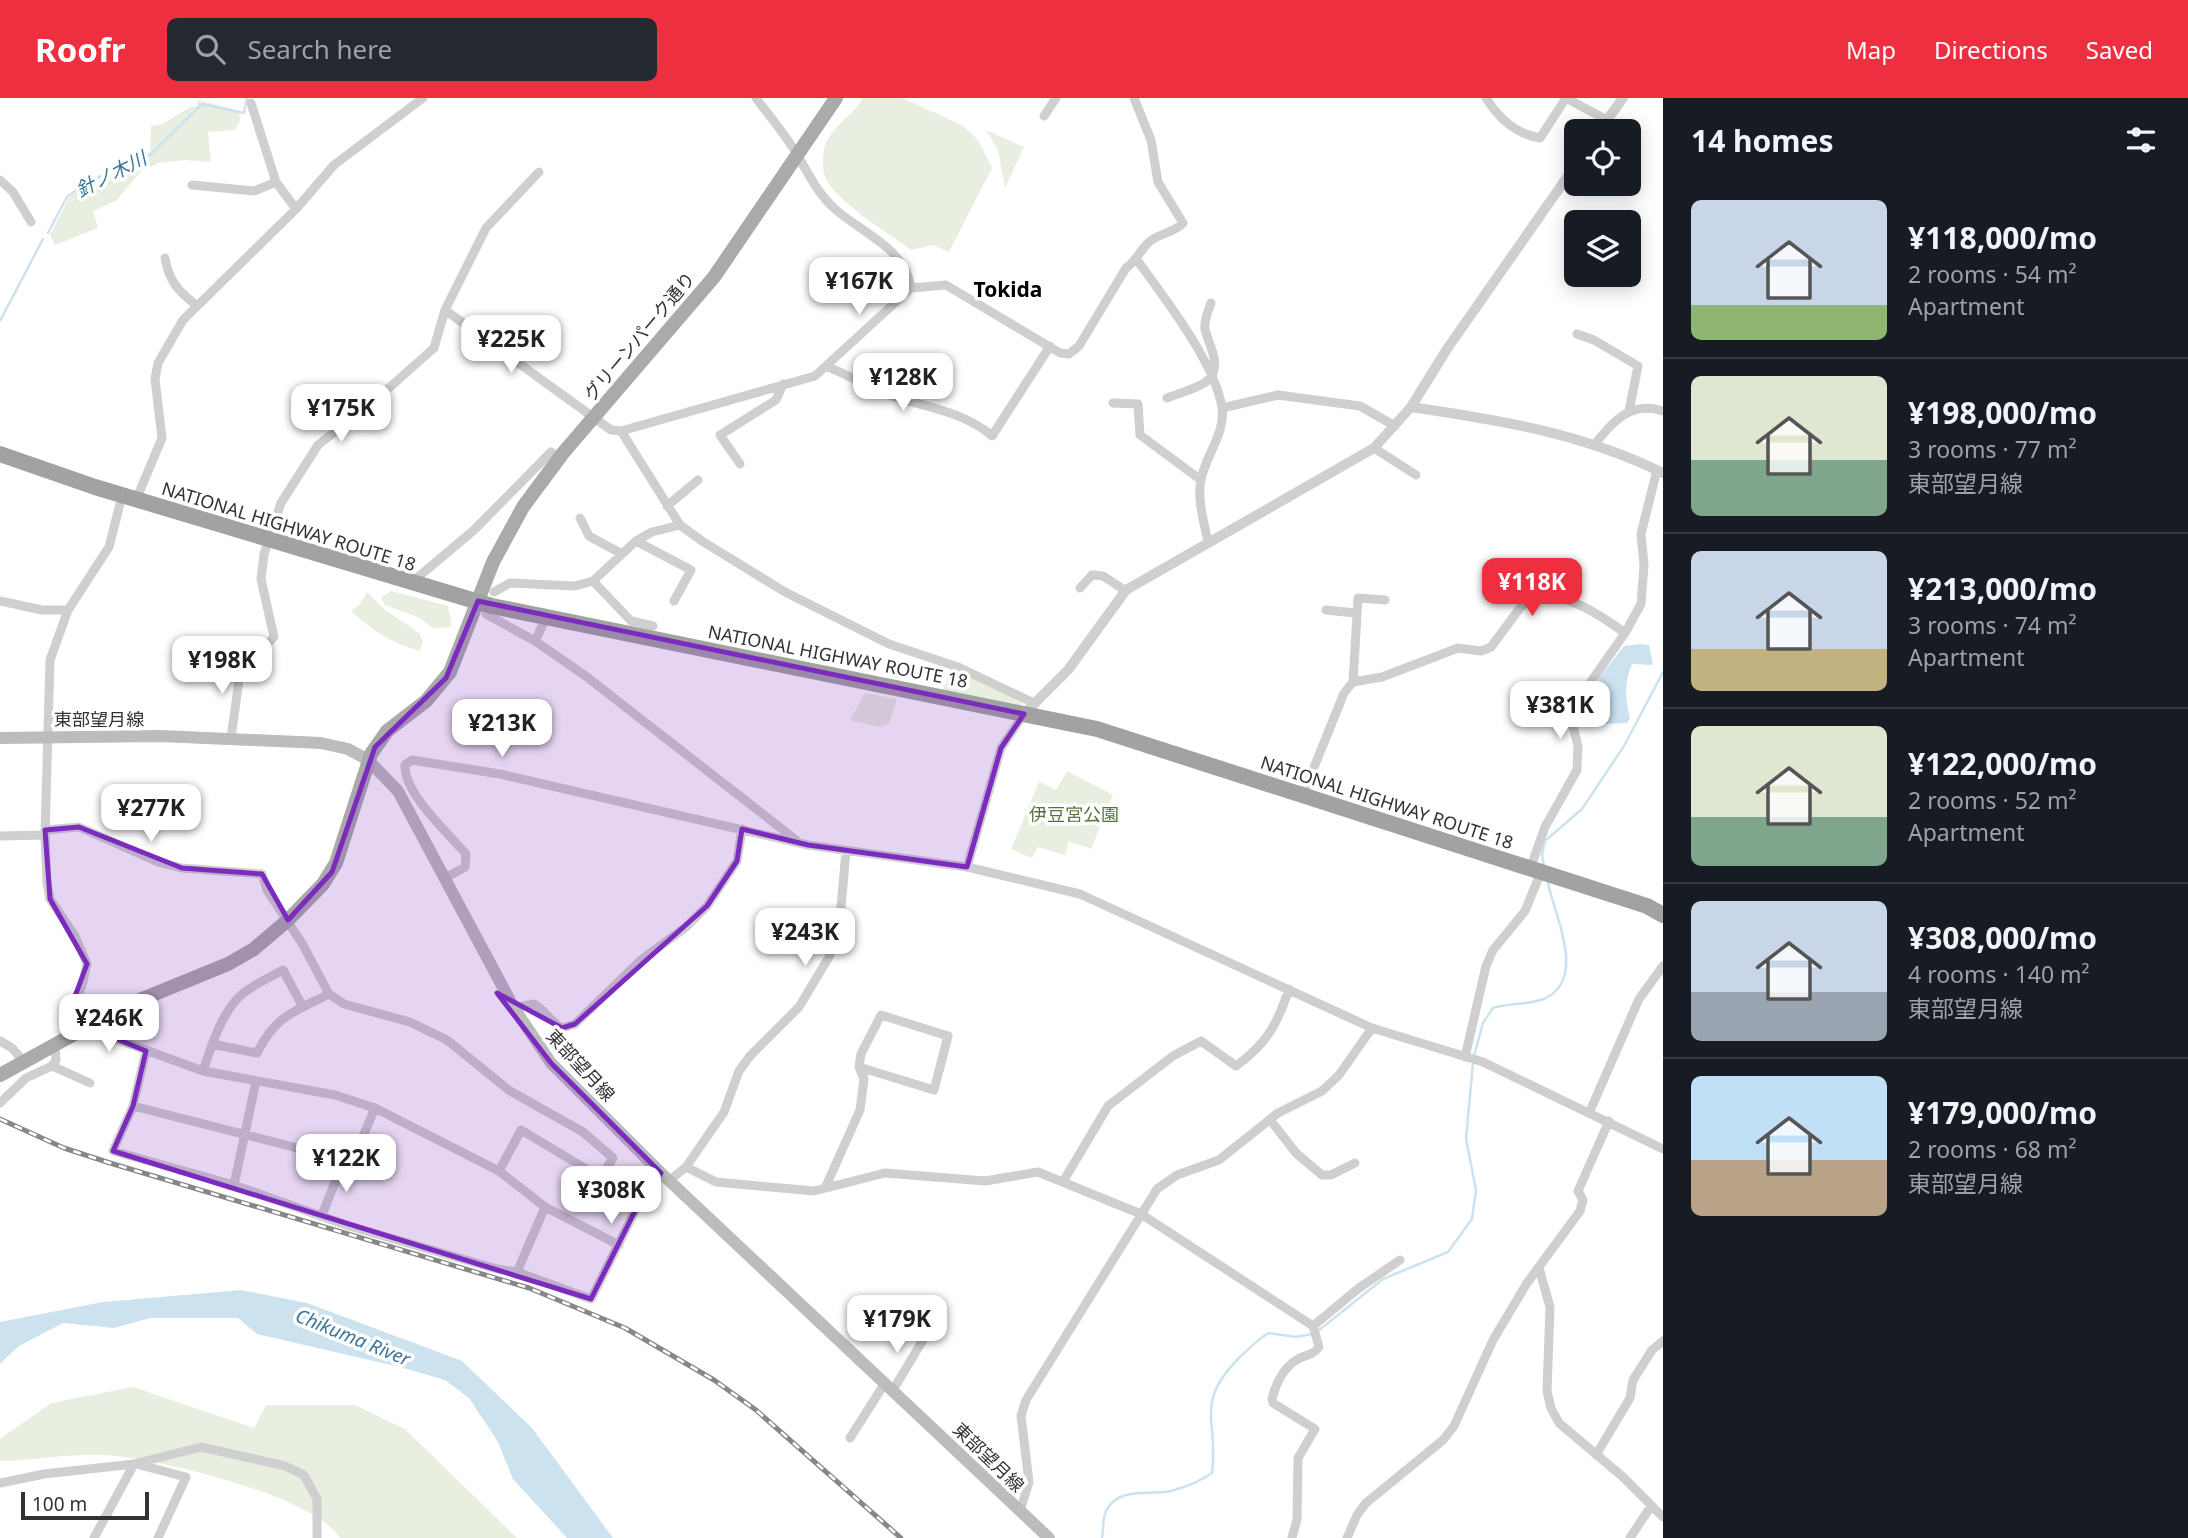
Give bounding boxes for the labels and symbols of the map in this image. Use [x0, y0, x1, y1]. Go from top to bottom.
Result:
water label: 針ノ木川 [71, 144, 153, 203]
pin: ¥167K [810, 258, 908, 317]
street label: グリーンパーク通り [578, 267, 700, 405]
district label: Tokida [974, 275, 1042, 303]
pin: ¥225K [462, 316, 560, 375]
pin: ¥128K [854, 354, 952, 413]
pin: ¥175K [292, 384, 390, 444]
street label: NATIONAL HIGHWAY ROUTE 18 [159, 476, 419, 576]
pin: ¥118K [1483, 559, 1581, 618]
street label: NATIONAL HIGHWAY ROUTE 18 [706, 619, 970, 693]
pin: ¥198K [173, 636, 271, 696]
pin: ¥381K [1511, 682, 1609, 741]
pin: ¥213K [453, 700, 551, 759]
street label: 東部望月線 [54, 707, 144, 731]
street label: NATIONAL HIGHWAY ROUTE 18 [1258, 750, 1516, 854]
pin: ¥277K [102, 784, 200, 844]
park label: 伊豆宮公園 [1029, 802, 1119, 826]
pin: ¥243K [756, 908, 854, 968]
pin: ¥246K [60, 995, 158, 1054]
street label: 東部望月線 [542, 1024, 620, 1106]
pin: ¥122K [297, 1134, 395, 1194]
pin: ¥308K [562, 1166, 660, 1226]
pin: ¥179K [848, 1296, 946, 1355]
water label: Chikuma River [292, 1302, 416, 1372]
street label: 東部望月線 [948, 1417, 1030, 1497]
scale bar [21, 1489, 149, 1521]

